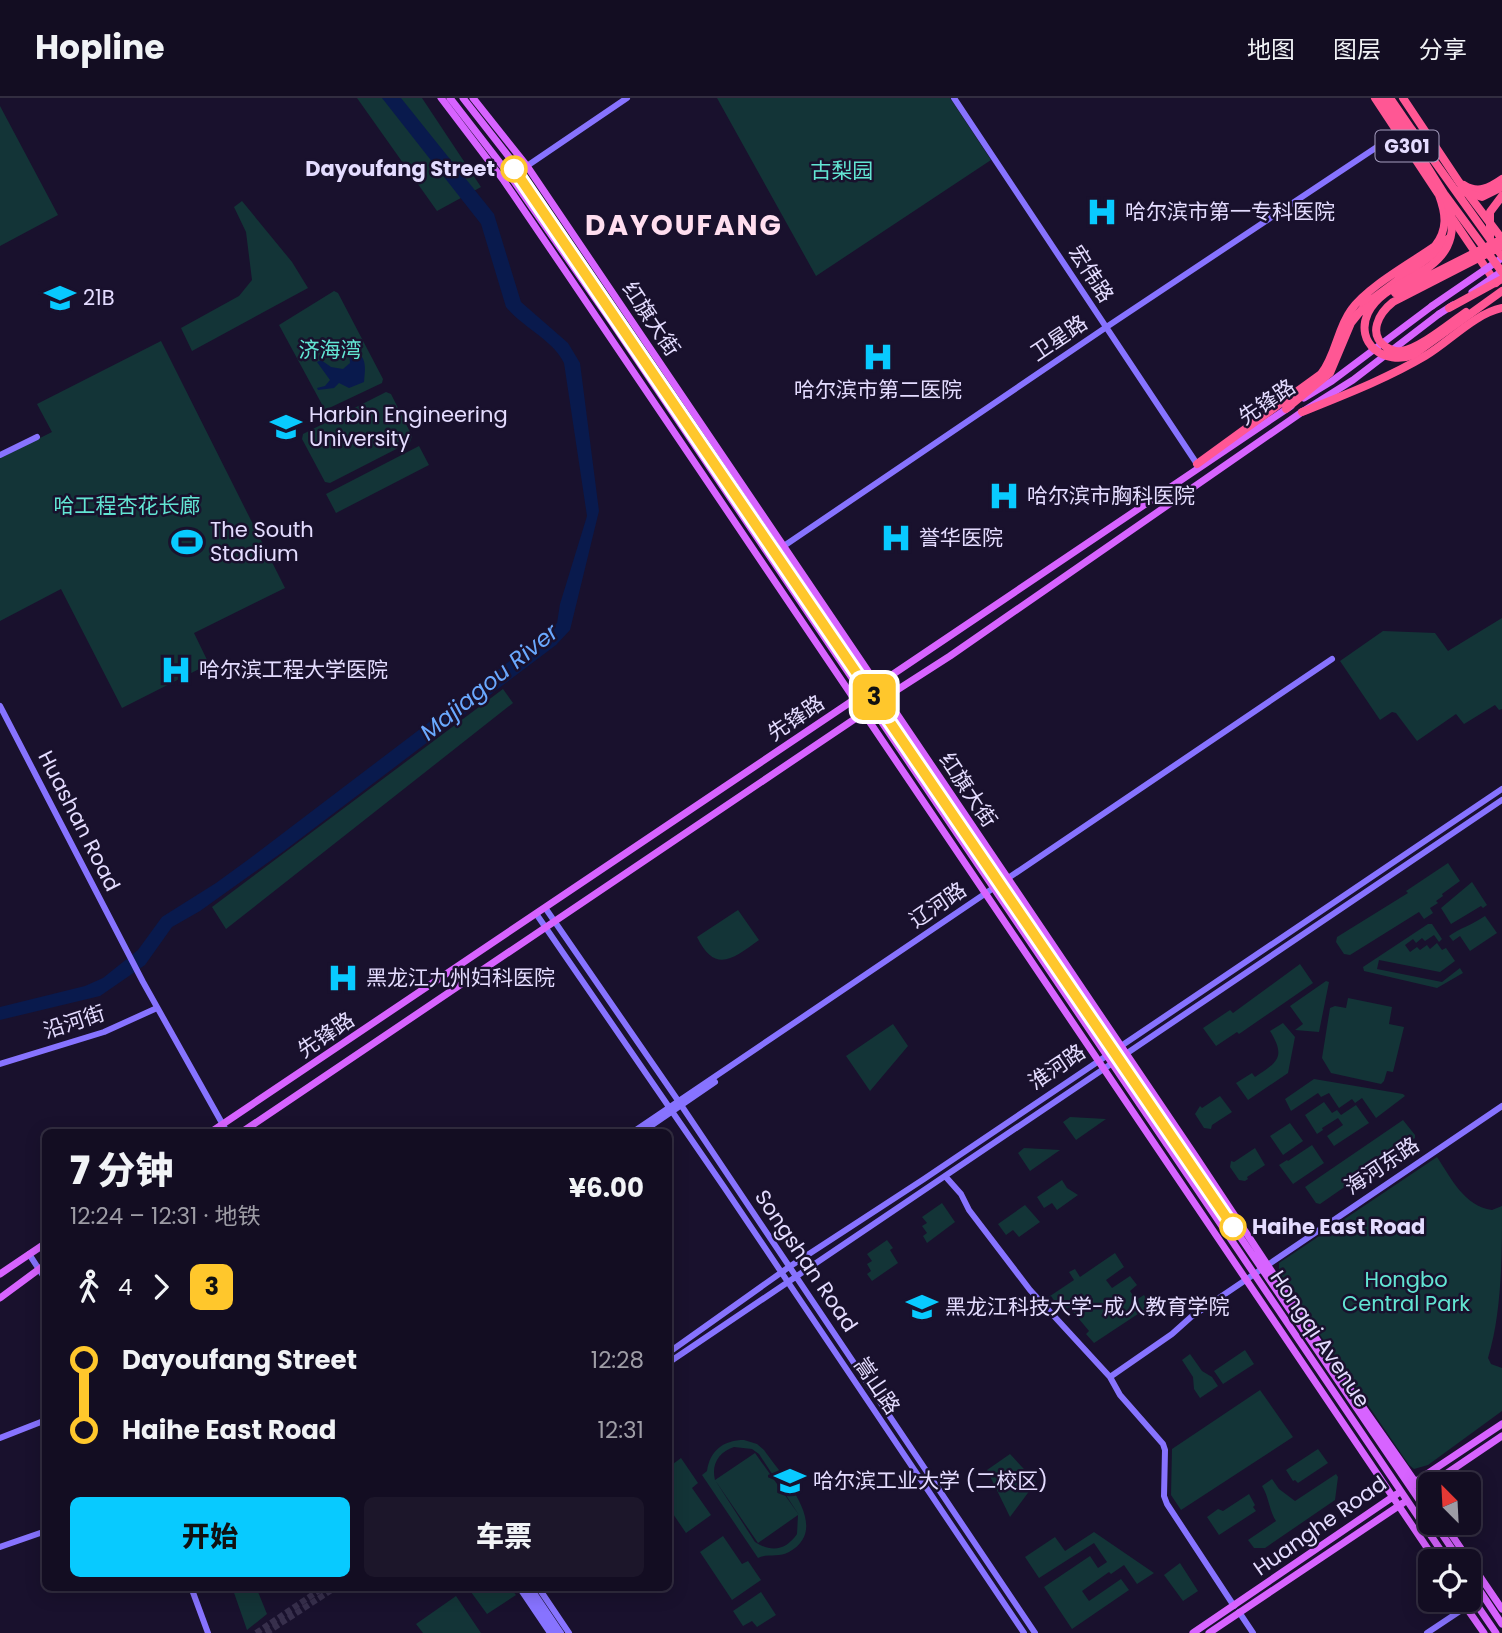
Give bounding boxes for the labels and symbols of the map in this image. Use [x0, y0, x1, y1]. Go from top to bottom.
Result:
road number: G301 [1376, 130, 1438, 162]
place label: Dayoufang Street [305, 154, 495, 183]
marker: Dayoufang Street [501, 156, 527, 182]
park label: 古梨园 [811, 156, 874, 185]
hospital icon: 哈尔滨市第一专科医院 [1085, 195, 1119, 229]
place label: 哈尔滨市第一专科医院 [1125, 197, 1335, 226]
district label: DAYOUFANG [585, 206, 783, 245]
street label: 宏伟路 [1062, 239, 1121, 308]
street label: 红旗大街 [616, 276, 687, 362]
school or university icon: 21B [43, 281, 77, 315]
place label: 21B [83, 283, 115, 312]
street label: 卫星路 [1024, 308, 1093, 367]
park label: 济海湾 [299, 335, 362, 364]
hospital icon: 哈尔滨市第二医院 [861, 340, 895, 374]
street label: 先锋路 [1232, 372, 1301, 431]
place label: 哈尔滨市第二医院 [794, 375, 962, 404]
place label: Harbin Engineering University [309, 400, 508, 453]
school or university icon: Harbin Engineering University [269, 410, 303, 444]
hospital icon: 哈尔滨市胸科医院 [987, 479, 1021, 513]
place label: 哈尔滨市胸科医院 [1027, 481, 1195, 510]
park label: 哈工程杏花长廊 [54, 491, 201, 520]
place label: The South Stadium [210, 515, 314, 568]
hospital icon: 誉华医院 [879, 521, 913, 555]
place label: 誉华医院 [919, 523, 1003, 552]
sports icon: The South Stadium [170, 525, 204, 559]
water label: Majiagou River [413, 615, 566, 748]
hospital icon: 哈尔滨工程大学医院 [159, 653, 193, 687]
place label: 哈尔滨工程大学医院 [199, 655, 388, 684]
line badge: 3 [851, 674, 897, 720]
street label: 先锋路 [761, 688, 830, 747]
street label: Huashan Road [31, 745, 127, 896]
street label: 红旗大街 [933, 747, 1004, 833]
street label: 辽河路 [903, 875, 972, 934]
hospital icon: 黑龙江九州妇科医院 [326, 961, 360, 995]
place label: 黑龙江九州妇科医院 [366, 963, 555, 992]
street label: 沿河街 [39, 998, 108, 1045]
street label: 先锋路 [291, 1005, 360, 1064]
street label: 淮河路 [1022, 1037, 1091, 1096]
street label: 海河东路 [1339, 1130, 1425, 1201]
street label: Songshan Road [748, 1184, 865, 1337]
place label: Haihe East Road [1252, 1212, 1425, 1241]
marker: Haihe East Road [1220, 1214, 1246, 1240]
street label: Hongqi Avenue [1264, 1265, 1377, 1413]
park label: Hongbo Central Park [1342, 1265, 1470, 1318]
school or university icon: 黑龙江科技大学-成人教育学院 [905, 1290, 939, 1324]
place label: 黑龙江科技大学-成人教育学院 [945, 1292, 1230, 1321]
street label: 嵩山路 [848, 1351, 907, 1420]
school or university icon: 哈尔滨工业大学 (二校区) [773, 1464, 807, 1498]
place label: 哈尔滨工业大学 (二校区) [813, 1466, 1048, 1495]
street label: Huanghe Road [1247, 1469, 1392, 1582]
north arrow [1418, 1472, 1480, 1535]

